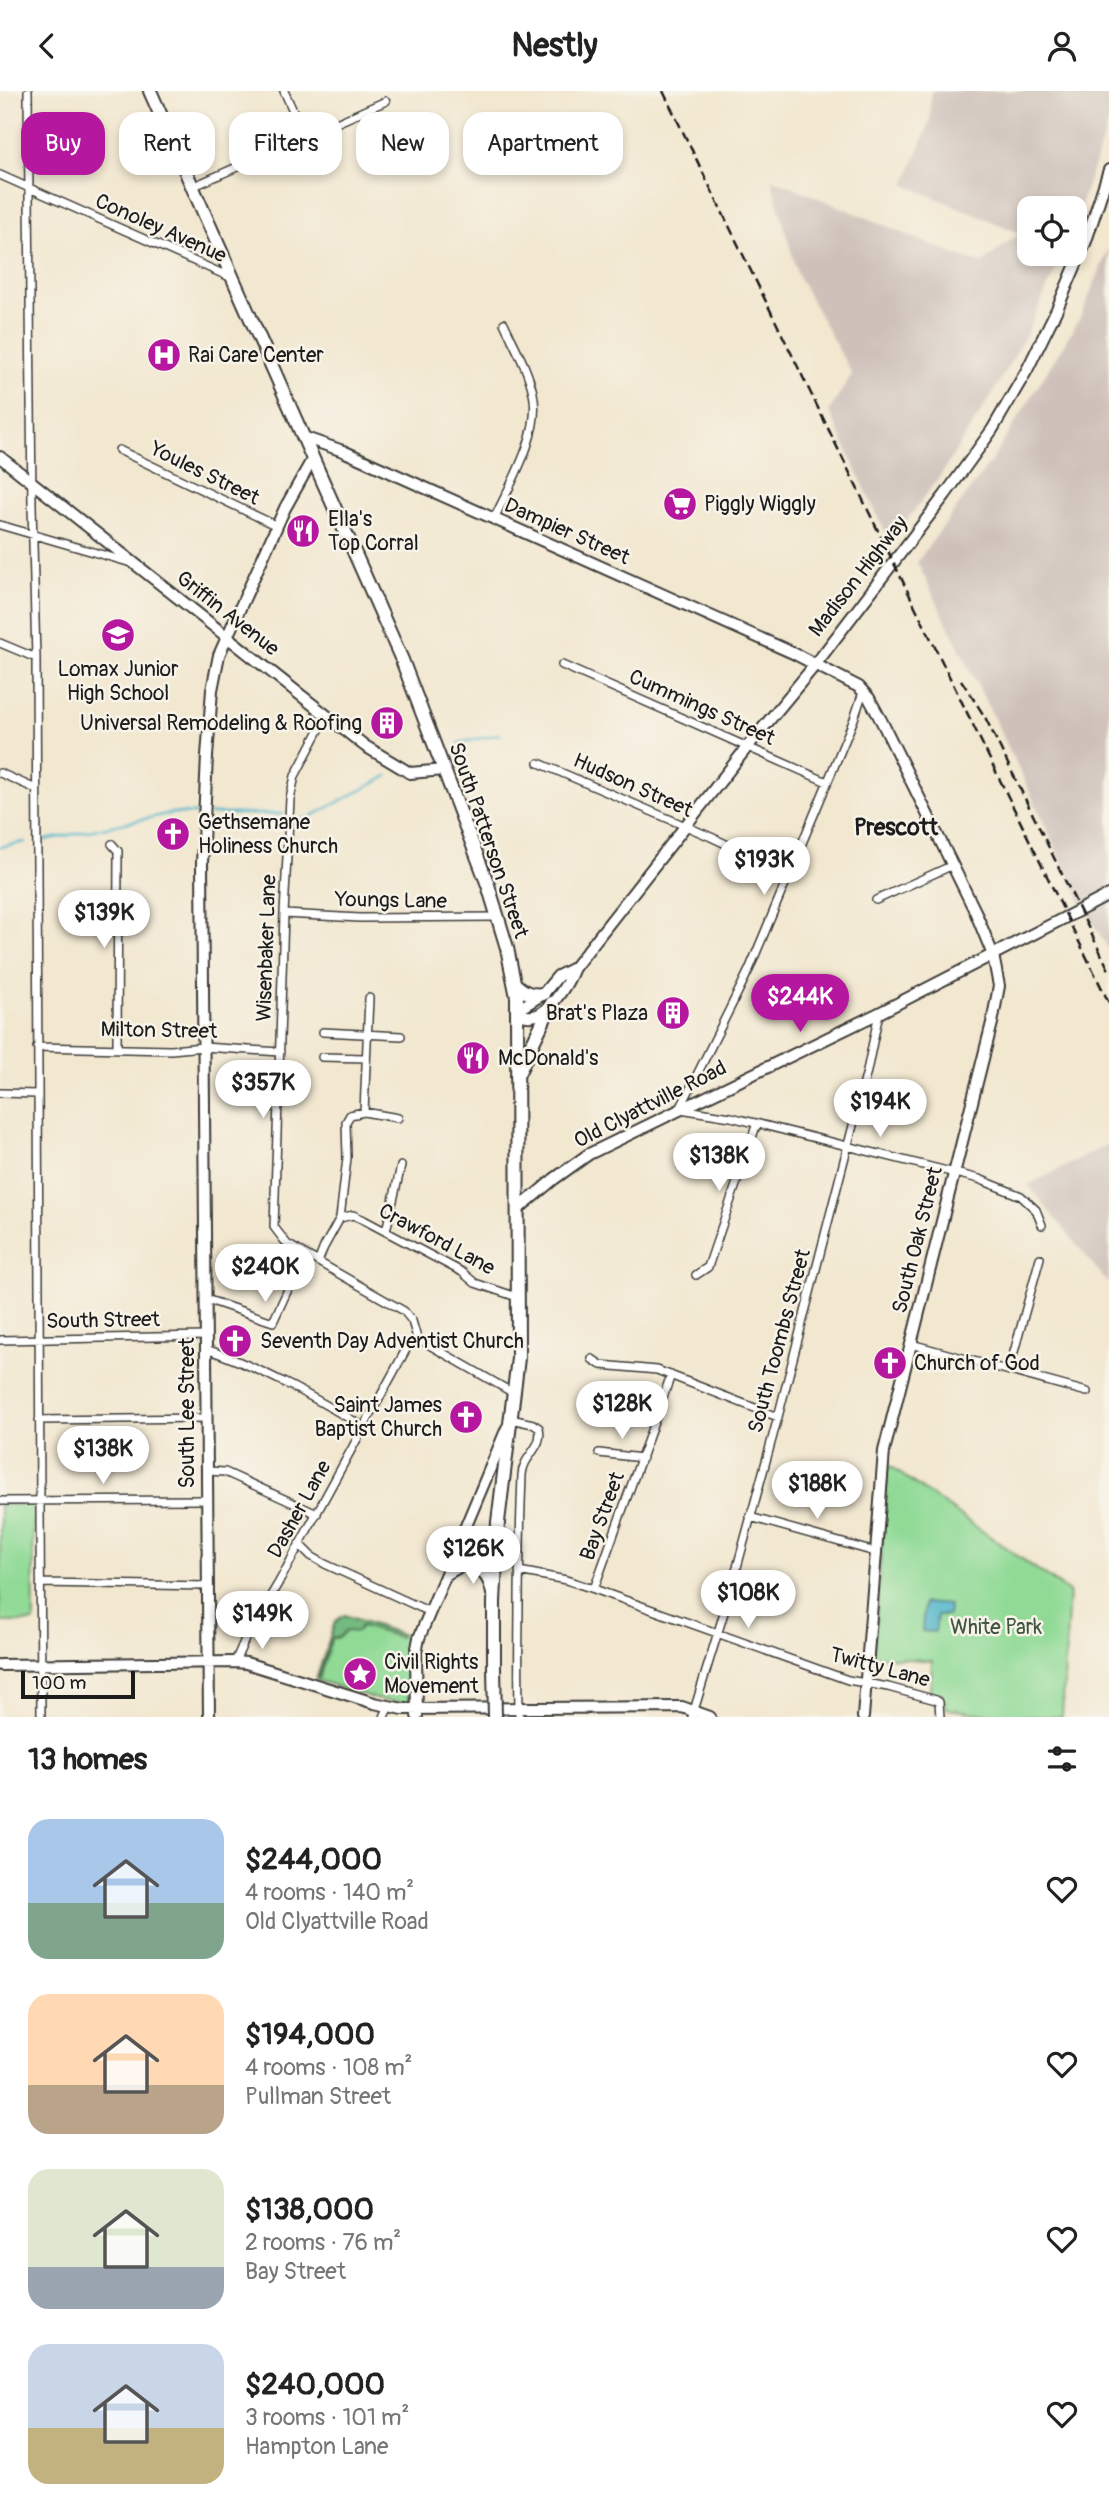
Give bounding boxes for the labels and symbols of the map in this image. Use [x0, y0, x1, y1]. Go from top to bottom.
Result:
street label: Conoley Avenue [91, 187, 231, 270]
hospital icon: Rai Care Center [145, 336, 183, 374]
place label: Rai Care Center [188, 342, 324, 369]
street label: Youles Street [145, 435, 264, 512]
supermarket icon: Piggly Wiggly [661, 485, 699, 523]
place label: Piggly Wiggly [704, 491, 816, 518]
street label: Dampier Street [500, 492, 634, 571]
place label: Ella's Top Corral [328, 506, 419, 557]
street label: Madison Highway [803, 510, 914, 642]
restaurant icon: Ella's Top Corral [284, 512, 322, 550]
street label: Griffin Avenue [171, 565, 285, 662]
school or university icon: Lomax Junior High School [99, 616, 137, 654]
place label: Lomax Junior High School [58, 656, 179, 707]
street label: Cummings Street [625, 663, 780, 752]
building icon: Universal Remodeling & Roofing [368, 704, 406, 742]
place label: Universal Remodeling & Roofing [80, 710, 362, 737]
street label: South Patterson Street [442, 739, 535, 942]
street label: Hudson Street [569, 747, 697, 824]
place label: Gethsemane Holiness Church [198, 809, 338, 860]
district label: Prescott [854, 813, 939, 842]
church icon: Gethsemane Holiness Church [154, 815, 192, 853]
pin: $193K [715, 837, 813, 897]
street label: Wisenbaker Lane [250, 873, 283, 1022]
street label: Youngs Lane [334, 886, 448, 915]
pin: $139K [55, 891, 153, 950]
pin: $244K [751, 975, 849, 1034]
building icon: Brat's Plaza [654, 994, 692, 1032]
place label: Brat's Plaza [546, 1000, 648, 1027]
street label: Milton Street [100, 1016, 218, 1045]
restaurant icon: McDonald's [454, 1039, 492, 1077]
place label: McDonald's [498, 1045, 599, 1072]
street label: Old Clyattville Road [569, 1054, 731, 1155]
pin: $357K [214, 1061, 312, 1120]
pin: $194K [831, 1079, 929, 1139]
pin: $138K [670, 1133, 768, 1193]
street label: South Oak Street [886, 1163, 949, 1316]
street label: Crawford Lane [374, 1197, 500, 1282]
pin: $240K [216, 1245, 314, 1304]
street label: South Toombs Street [742, 1246, 817, 1436]
street label: South Street [46, 1306, 161, 1335]
church icon: Seventh Day Adventist Church [216, 1322, 254, 1360]
place label: Seventh Day Adventist Church [260, 1328, 524, 1355]
street label: South Lee Street [174, 1337, 201, 1489]
church icon: Church of God [871, 1344, 909, 1382]
place label: Church of God [914, 1350, 1040, 1377]
pin: $128K [573, 1381, 671, 1441]
place label: Saint James Baptist Church [314, 1392, 443, 1443]
church icon: Saint James Baptist Church [447, 1398, 485, 1436]
pin: $138K [54, 1427, 152, 1486]
street label: Dasher Lane [261, 1455, 338, 1563]
pin: $188K [768, 1461, 866, 1521]
street label: Bay Street [574, 1468, 631, 1564]
pin: $126K [424, 1527, 522, 1586]
pin: $108K [699, 1571, 797, 1630]
pin: $149K [213, 1591, 311, 1651]
park label: White Park [950, 1614, 1042, 1641]
street label: Twitty Lane [827, 1641, 934, 1694]
place label: Civil Rights Movement [384, 1649, 479, 1700]
place icon: Civil Rights Movement [341, 1655, 379, 1693]
scale bar [21, 1668, 135, 1700]

